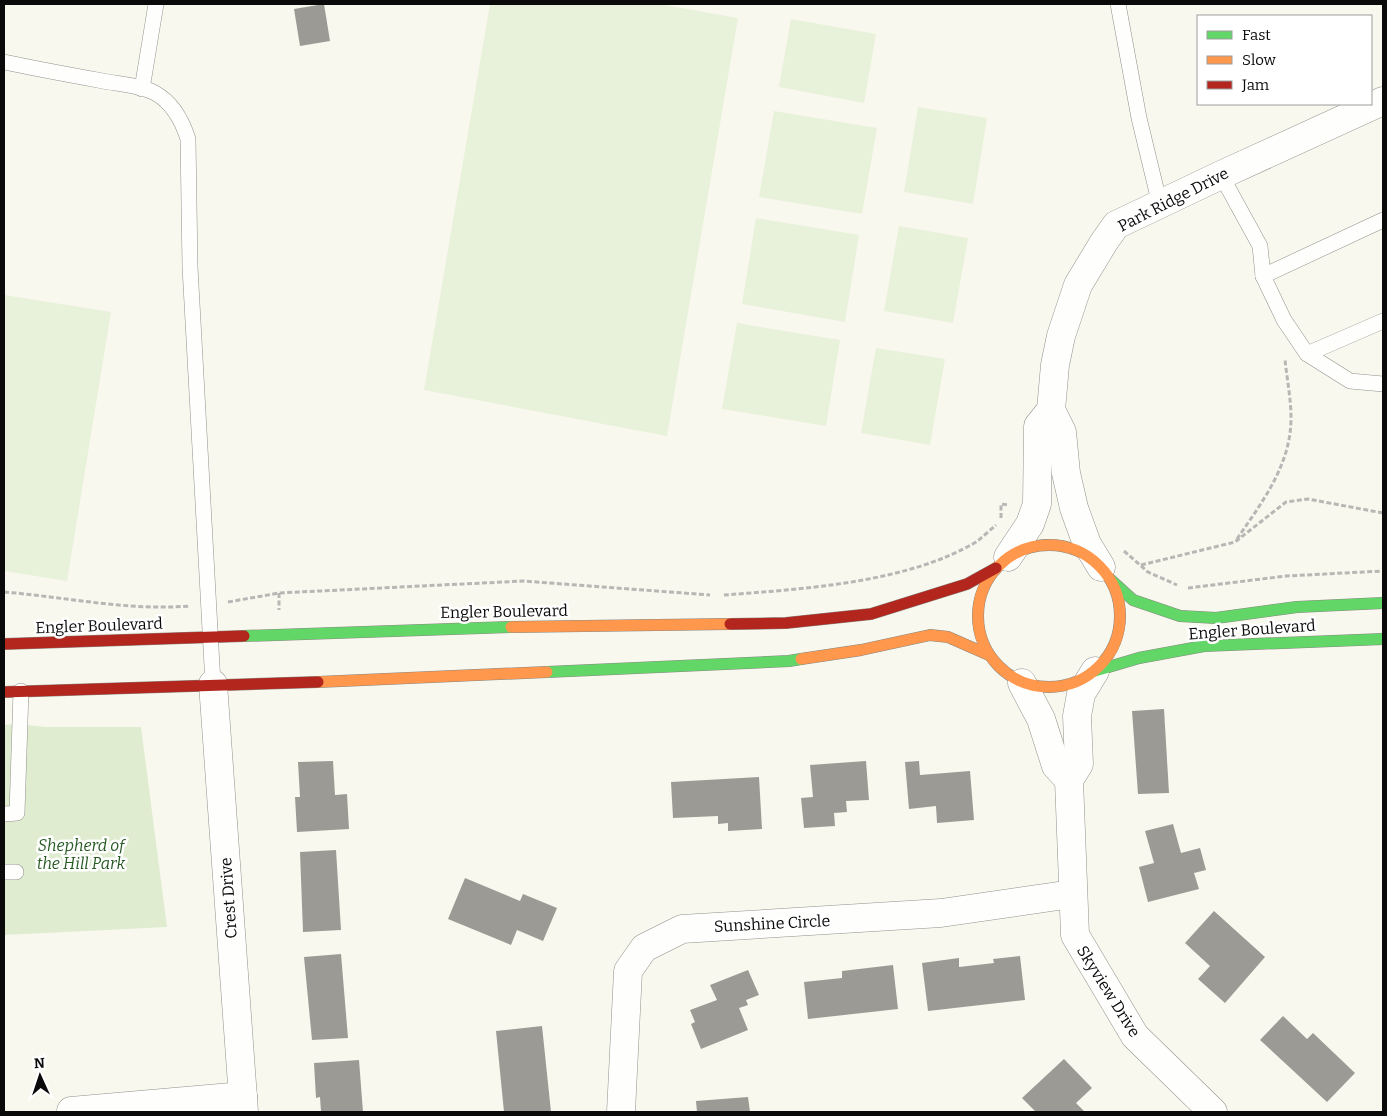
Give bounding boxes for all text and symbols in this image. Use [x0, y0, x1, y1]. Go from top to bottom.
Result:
legend [1197, 15, 1372, 105]
text: Fast [1242, 26, 1271, 44]
text: Slow [1242, 51, 1277, 69]
text: Jam [1241, 76, 1270, 94]
street label: Park Ridge Drive [1115, 163, 1232, 236]
street label: Engler Boulevard [440, 601, 568, 622]
street label: Engler Boulevard [35, 614, 164, 637]
street label: Engler Boulevard [1188, 616, 1317, 643]
park label: Shepherd of the Hill Park [37, 836, 127, 873]
street label: Crest Drive [216, 857, 241, 939]
street label: Sunshine Circle [713, 911, 831, 936]
street label: Skyview Drive [1073, 942, 1144, 1041]
north arrow [15, 1051, 65, 1101]
text: N [34, 1055, 45, 1072]

